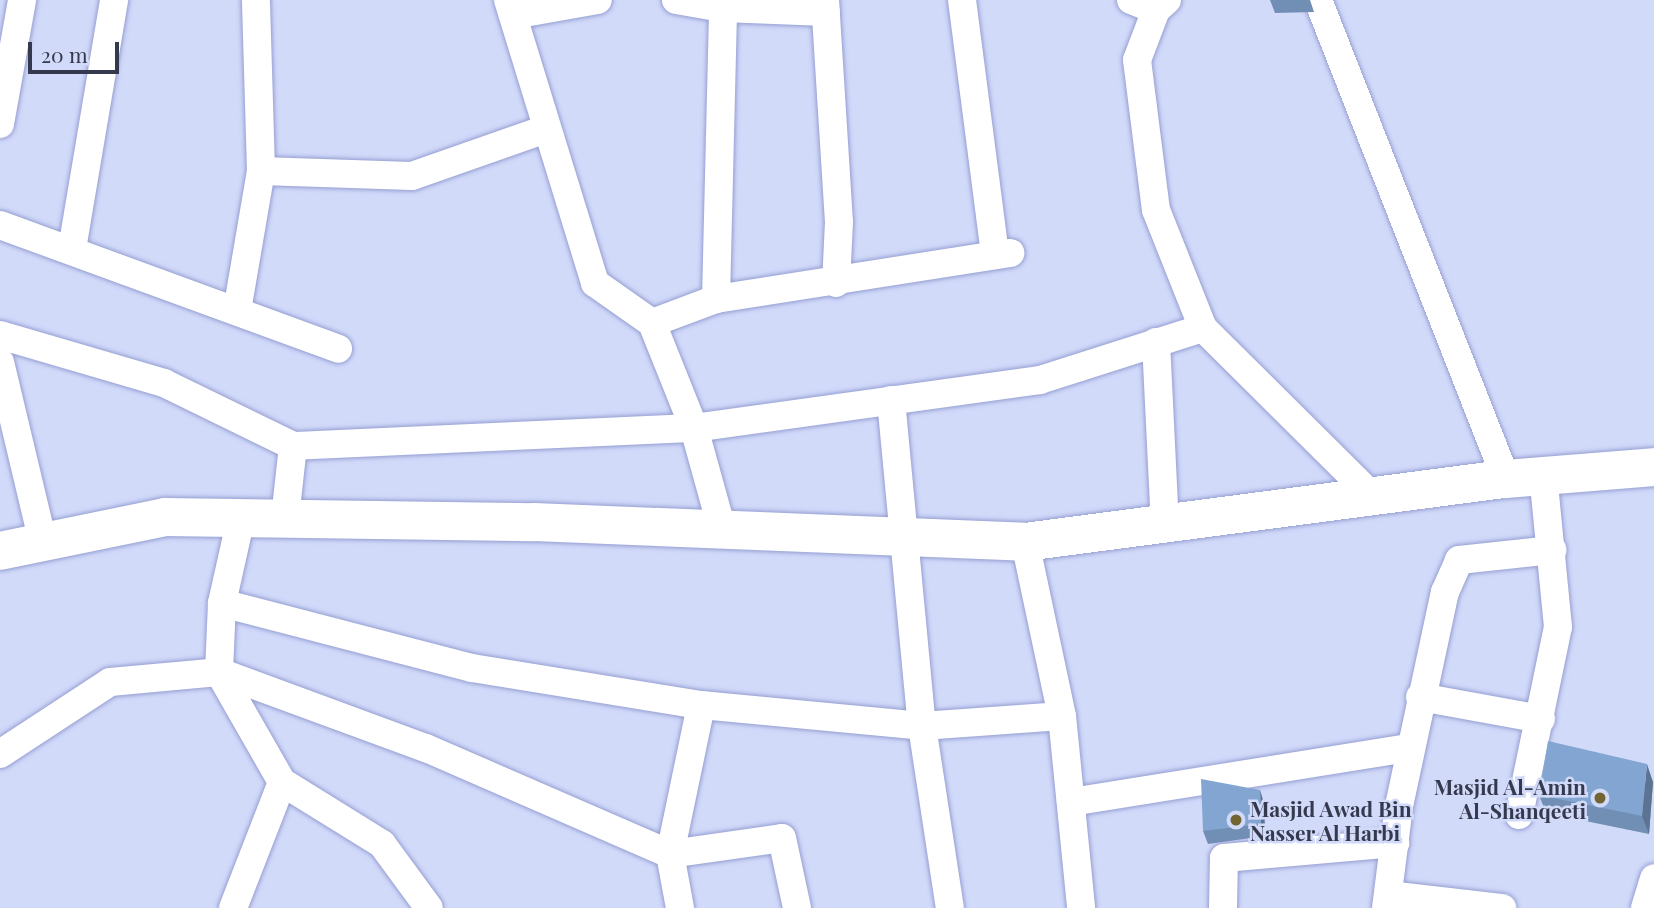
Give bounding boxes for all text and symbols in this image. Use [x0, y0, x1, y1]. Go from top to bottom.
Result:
scale bar [32, 28, 122, 72]
text: 20 m [41, 40, 88, 68]
place label: Masjid Al-Amin Al-Shanqeeti [1433, 773, 1586, 823]
marker: Masjid Al-Amin Al-Shanqeeti [1592, 790, 1608, 806]
place label: Masjid Awad Bin Nasser Al Harbi [1250, 795, 1412, 845]
marker: Masjid Awad Bin Nasser Al Harbi [1228, 812, 1244, 828]

